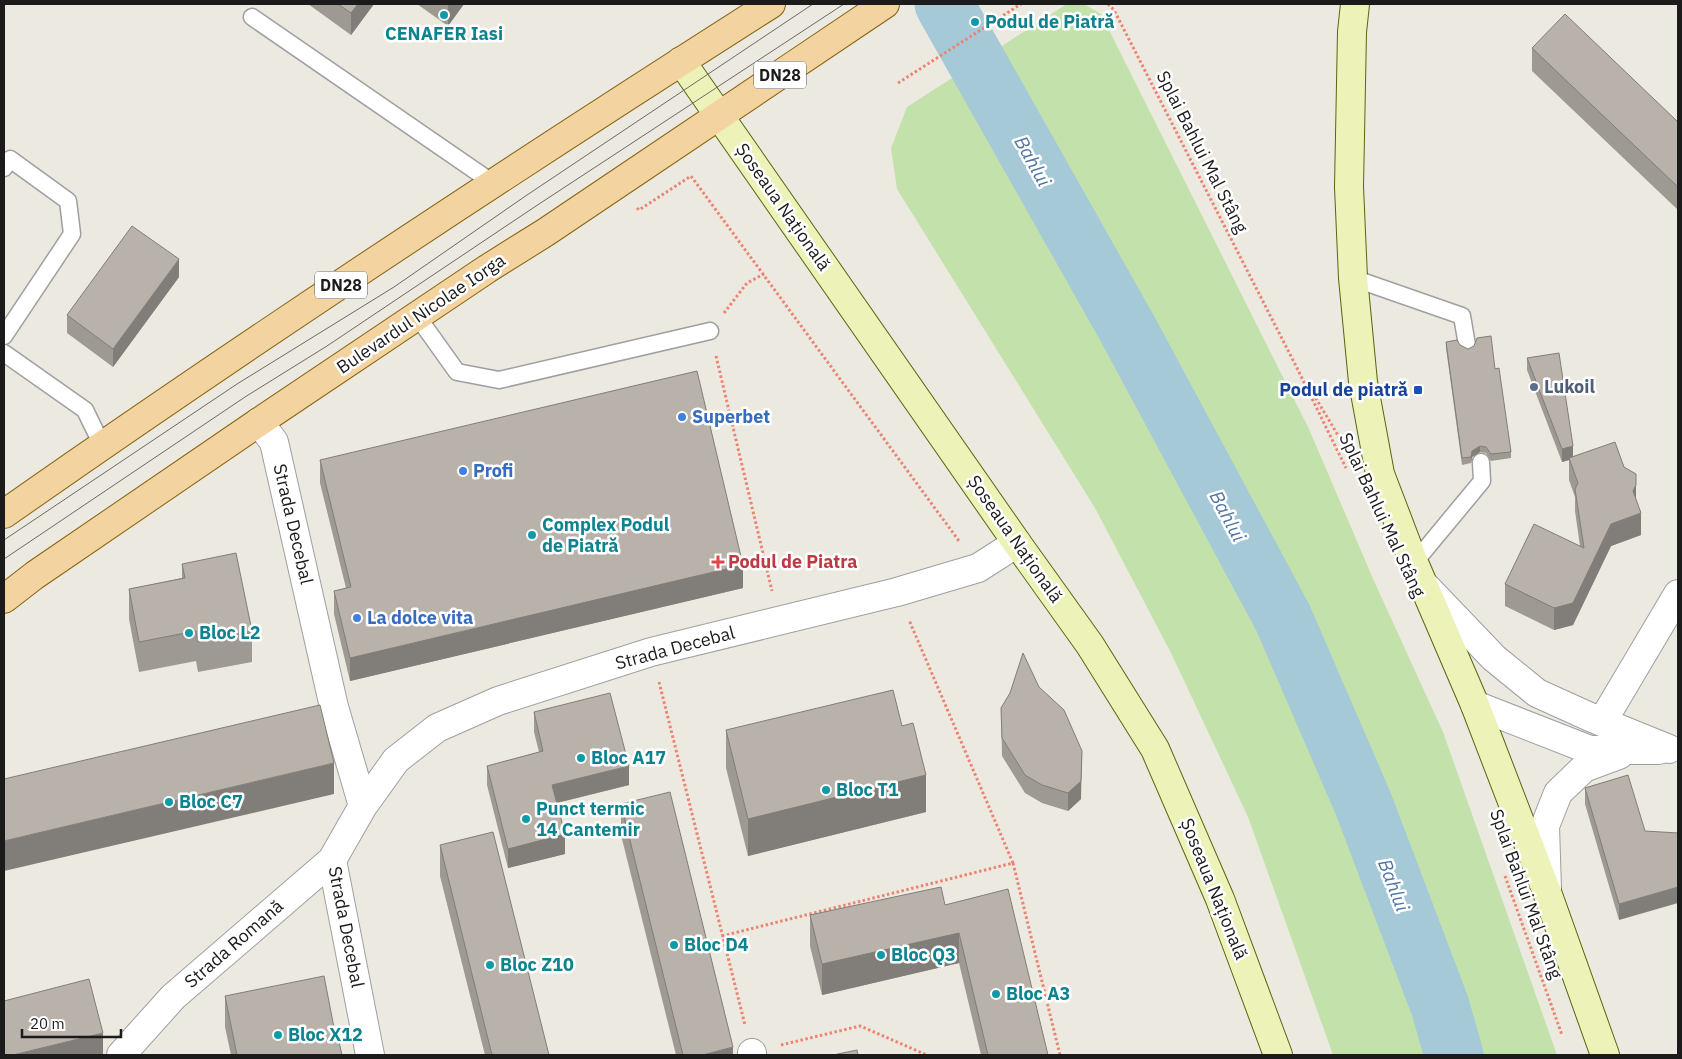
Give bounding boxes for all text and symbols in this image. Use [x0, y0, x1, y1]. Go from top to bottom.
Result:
marker: CENAFER Iasi [438, 9, 450, 21]
place label: Podul de Piatră [985, 10, 1115, 33]
marker: Podul de Piatră [969, 16, 981, 28]
place label: CENAFER Iasi [385, 22, 503, 45]
road number: DN28 [754, 62, 806, 88]
street label: Splai Bahlui Mal Stâng [1152, 67, 1254, 237]
water label: Bahlui [1009, 131, 1057, 191]
street label: Șoseaua Națională [731, 138, 836, 275]
street label: Bulevardul Nicolae Iorga [332, 248, 510, 379]
road number: DN28 [315, 272, 367, 298]
place label: Lukoil [1544, 375, 1595, 398]
place label: Podul de piatră [1279, 378, 1408, 401]
marker: Lukoil [1528, 381, 1540, 393]
marker: Podul de piatră [1412, 384, 1424, 396]
place label: Superbet [692, 405, 770, 428]
marker: Superbet [676, 411, 688, 423]
street label: Splai Bahlui Mal Stâng [1334, 429, 1431, 601]
place label: Profi [473, 459, 514, 482]
street label: Strada Decebal [268, 461, 319, 586]
marker: Profi [457, 465, 469, 477]
street label: Șoseaua Națională [963, 470, 1068, 607]
water label: Bahlui [1205, 486, 1252, 546]
place label: Complex Podul de Piatră [542, 513, 670, 557]
marker: Complex Podul de Piatră [526, 529, 538, 541]
place label: Podul de Piatra [728, 550, 858, 573]
marker: Podul de Piatra [712, 556, 724, 568]
place label: La dolce vita [367, 606, 473, 629]
marker: La dolce vita [351, 612, 363, 624]
street label: Strada Decebal [613, 620, 737, 675]
place label: Bloc L2 [199, 621, 261, 644]
marker: Bloc L2 [183, 627, 195, 639]
place label: Bloc A17 [591, 746, 666, 769]
marker: Bloc A17 [575, 752, 587, 764]
place label: Bloc T1 [836, 778, 899, 801]
marker: Bloc T1 [820, 784, 832, 796]
place label: Bloc C7 [179, 790, 243, 813]
marker: Bloc C7 [163, 796, 175, 808]
place label: Punct termic 14 Cantemir [536, 797, 644, 841]
street label: Splai Bahlui Mal Stâng [1485, 806, 1568, 982]
marker: Punct termic 14 Cantemir [520, 813, 532, 825]
street label: Șoseaua Națională [1176, 815, 1253, 963]
water label: Bahlui [1373, 855, 1415, 916]
street label: Strada Decebal [323, 864, 370, 990]
street label: Strada Romană [179, 894, 288, 993]
place label: Bloc D4 [684, 933, 749, 956]
marker: Bloc D4 [668, 939, 680, 951]
place label: Bloc Q3 [891, 943, 956, 966]
marker: Bloc Q3 [875, 949, 887, 961]
place label: Bloc Z10 [500, 953, 574, 976]
marker: Bloc Z10 [484, 959, 496, 971]
place label: Bloc A3 [1006, 982, 1070, 1005]
marker: Bloc A3 [990, 988, 1002, 1000]
scale bar [22, 1006, 121, 1038]
text: 20 m [30, 1014, 65, 1033]
place label: Bloc X12 [288, 1023, 363, 1046]
marker: Bloc X12 [272, 1029, 284, 1041]

